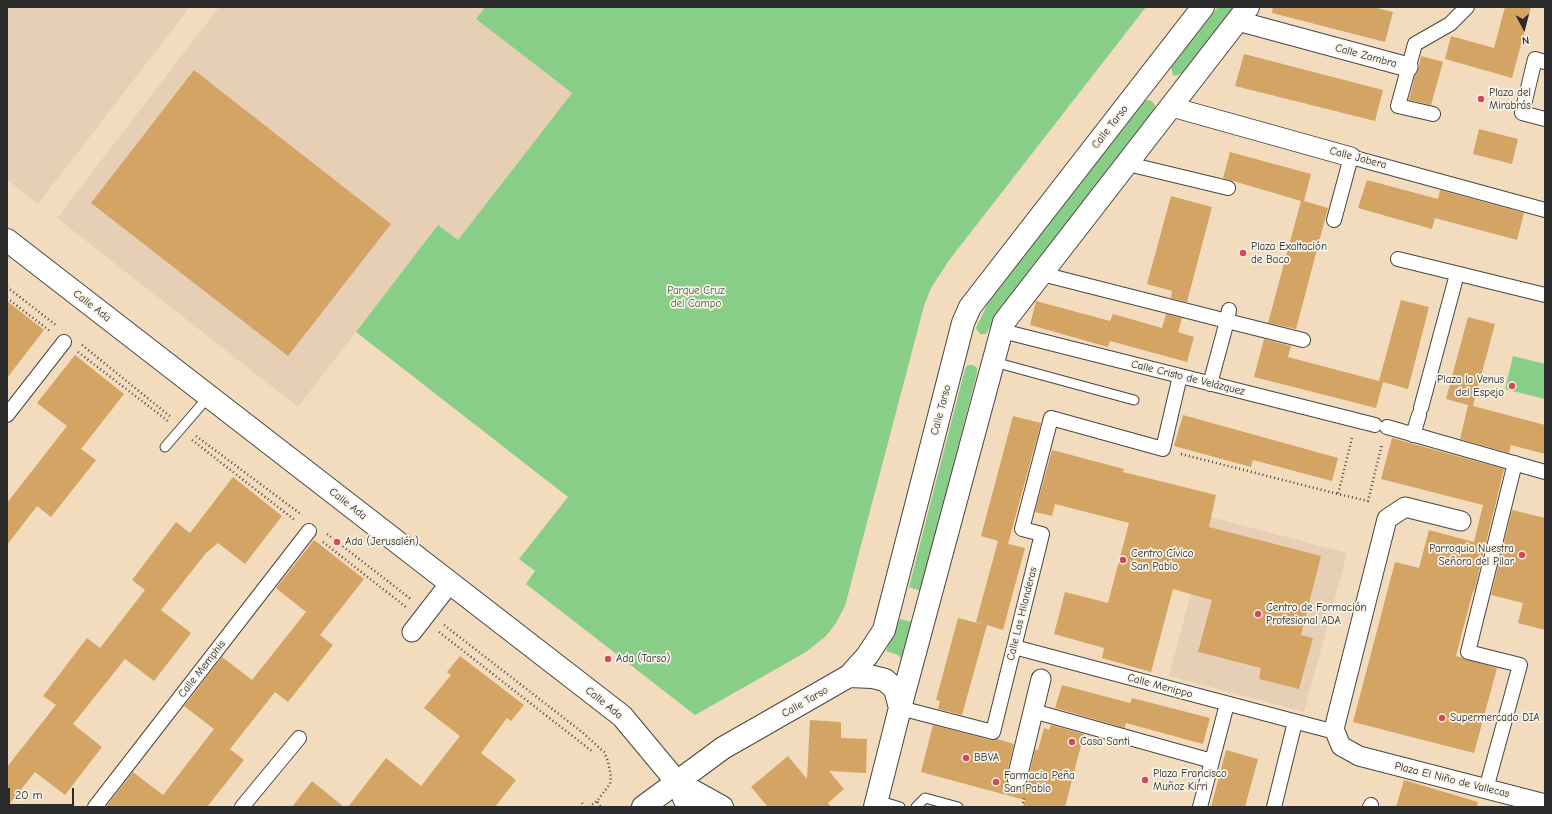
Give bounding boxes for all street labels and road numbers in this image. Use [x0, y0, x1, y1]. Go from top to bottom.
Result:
street label: Calle Zambra [1334, 41, 1398, 71]
street label: Calle Tarso [1089, 103, 1131, 151]
street label: Calle Jabera [1328, 144, 1388, 172]
street label: Calle Ada [70, 287, 114, 325]
street label: Calle Cristo de Velázquez [1130, 357, 1246, 399]
street label: Calle Tarso [928, 383, 954, 437]
street label: Calle Ada [326, 485, 370, 523]
street label: Calle Las Hilanderas [1004, 566, 1040, 662]
street label: Calle Memphis [176, 638, 228, 700]
street label: Calle Menippo [1126, 671, 1194, 701]
street label: Calle Tarso [779, 683, 831, 721]
street label: Calle Ada [583, 684, 625, 722]
street label: Plaza El Niño de Vallecas [1393, 759, 1511, 801]

